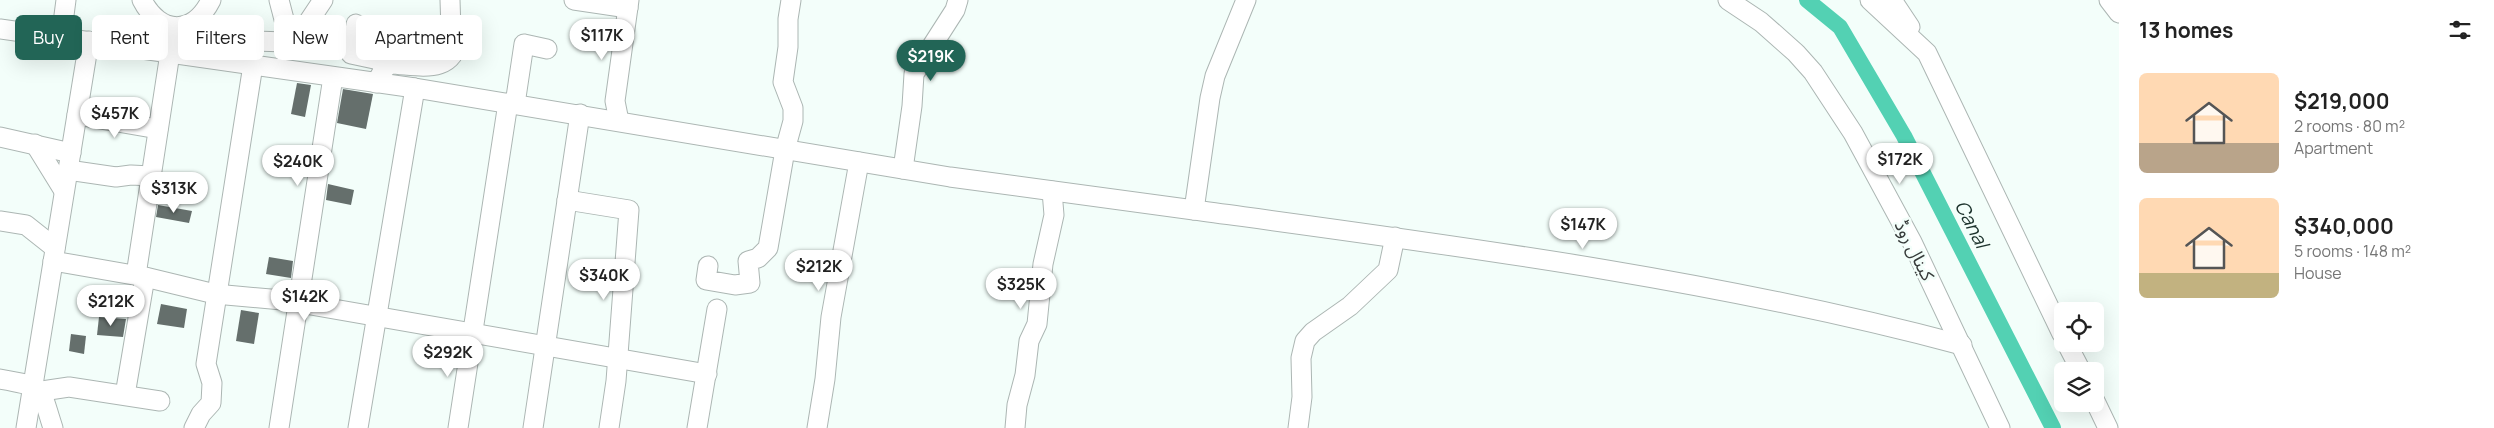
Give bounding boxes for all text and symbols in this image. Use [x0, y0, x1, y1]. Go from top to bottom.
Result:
chip: Buy [15, 15, 82, 60]
chip: Rent [92, 15, 168, 60]
chip: Filters [178, 15, 264, 60]
chip: New [274, 15, 346, 60]
chip: Apartment [356, 15, 482, 60]
text: 13 homes [2139, 16, 2233, 44]
icon: filters [2446, 16, 2474, 44]
pin: $117K [567, 18, 637, 61]
text: $117K [581, 24, 623, 46]
pin: $219K [896, 39, 966, 82]
text: $219K [908, 45, 954, 67]
text: $219,000 [2294, 87, 2390, 115]
icon: home [2179, 93, 2239, 153]
pin: $457K [80, 96, 150, 139]
text: $457K [91, 102, 139, 124]
text: 2 rooms · 80 m² [2294, 115, 2405, 137]
text: Apartment [2294, 137, 2373, 159]
pin: $172K [1865, 142, 1935, 185]
pin: $240K [263, 144, 333, 187]
text: $172K [1877, 148, 1923, 170]
text: $240K [273, 150, 323, 172]
pin: $313K [139, 172, 209, 214]
text: $313K [151, 177, 197, 199]
water label: Canal [1949, 196, 1996, 255]
pin: $147K [1548, 208, 1618, 250]
text: $340,000 [2294, 212, 2394, 240]
text: $147K [1560, 213, 1606, 235]
street label: کینال روڈ [1890, 216, 1941, 285]
icon: home [2179, 218, 2239, 278]
text: 5 rooms · 148 m² [2294, 240, 2411, 262]
pin: $212K [784, 250, 854, 292]
text: $212K [796, 255, 842, 277]
pin: $340K [569, 258, 639, 301]
text: House [2294, 262, 2342, 284]
text: $340K [579, 264, 629, 286]
pin: $325K [986, 268, 1056, 310]
text: $325K [997, 273, 1045, 295]
pin: $142K [270, 280, 340, 322]
pin: $212K [76, 284, 146, 327]
text: $142K [282, 285, 328, 307]
text: $212K [88, 290, 134, 312]
map controls [2054, 302, 2104, 412]
button: locate [2054, 302, 2104, 352]
pin: $292K [413, 336, 483, 378]
text: $292K [423, 341, 473, 363]
button: layers [2054, 362, 2104, 412]

